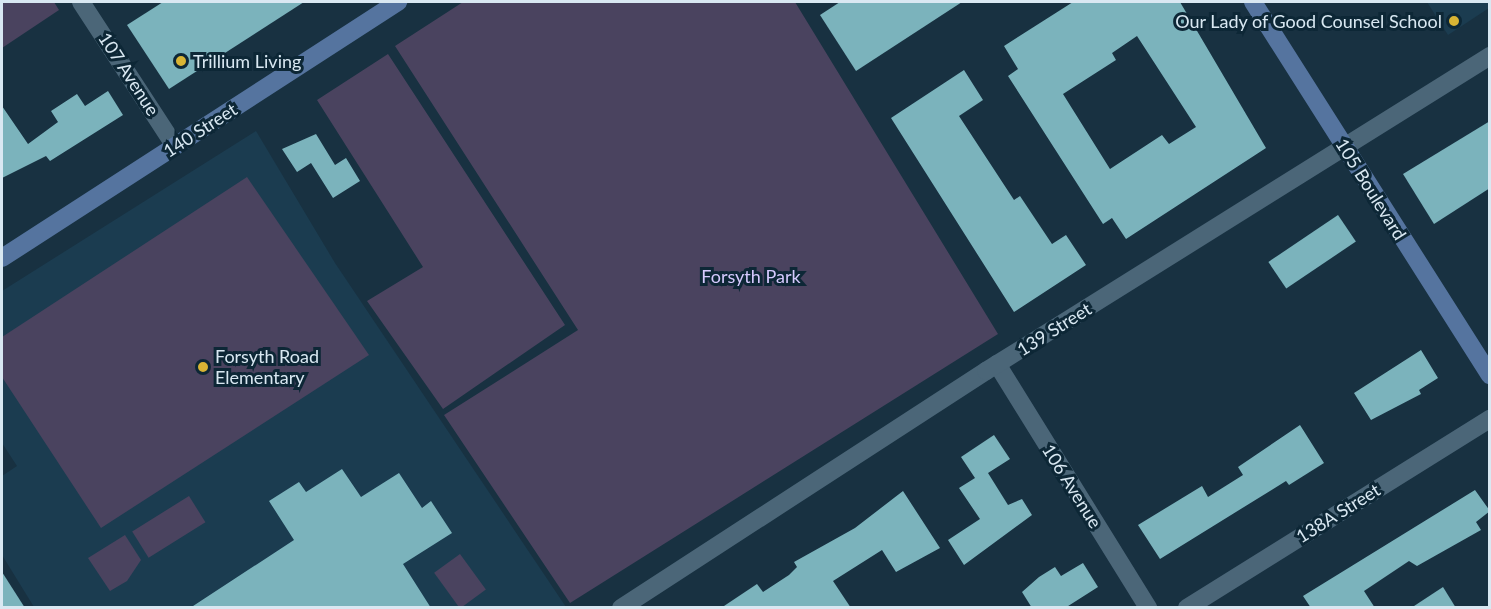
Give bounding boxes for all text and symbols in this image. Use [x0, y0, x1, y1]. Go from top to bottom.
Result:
place label: Our Lady of Good Counsel School [1174, 10, 1442, 32]
marker: Our Lady of Good Counsel School [1447, 14, 1461, 28]
street label: 107 Avenue [94, 28, 164, 120]
place label: Trillium Living [193, 50, 301, 72]
marker: Trillium Living [174, 54, 188, 68]
street label: 140 Street [159, 98, 241, 162]
street label: 105 Boulevard [1331, 134, 1411, 244]
park label: Forsyth Park [701, 265, 801, 287]
street label: 139 Street [1013, 298, 1095, 360]
place label: Forsyth Road Elementary [215, 346, 319, 388]
marker: Forsyth Road Elementary [196, 360, 210, 374]
street label: 106 Avenue [1038, 440, 1106, 532]
street label: 138A Street [1292, 479, 1384, 547]

